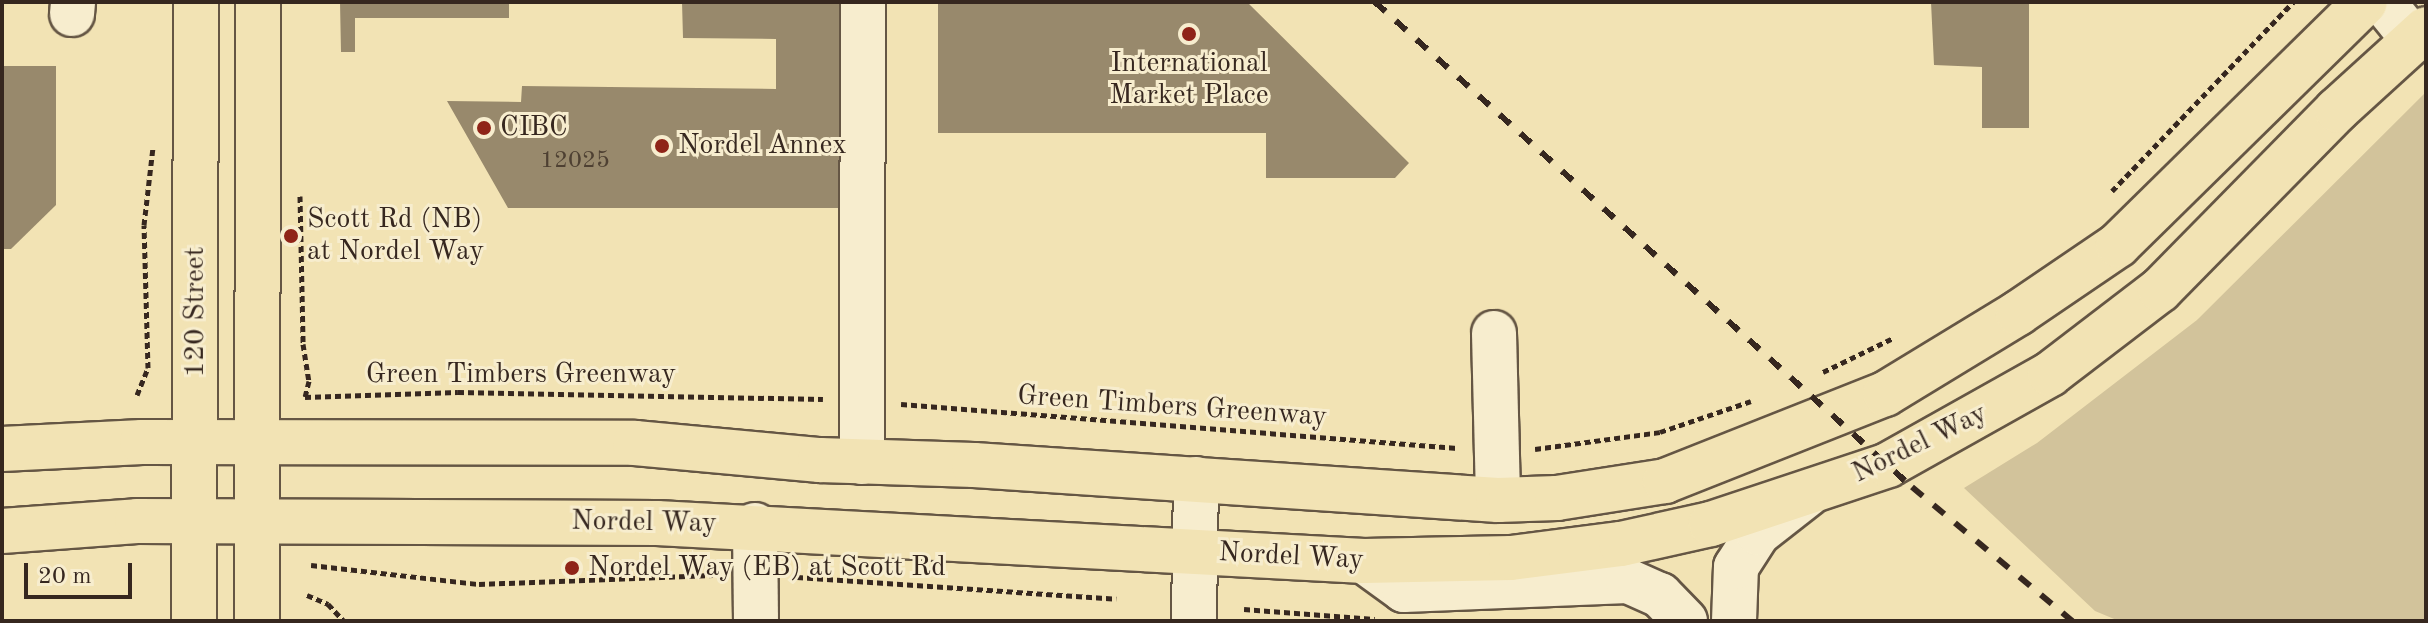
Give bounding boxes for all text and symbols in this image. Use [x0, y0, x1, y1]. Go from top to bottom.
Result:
marker: International Market Place [1180, 25, 1198, 43]
place label: International Market Place [1109, 47, 1269, 113]
place label: CIBC [500, 111, 568, 145]
marker: CIBC [475, 119, 493, 137]
place label: Nordel Annex [678, 129, 847, 163]
marker: Nordel Annex [653, 137, 671, 155]
house number: 12025 [540, 148, 610, 176]
place label: Scott Rd (NB) at Nordel Way [307, 203, 484, 269]
marker: Scott Rd (NB) at Nordel Way [282, 227, 300, 245]
street label: 120 Street [179, 247, 213, 377]
street label: Green Timbers Greenway [366, 358, 676, 392]
street label: Green Timbers Greenway [1016, 379, 1328, 435]
street label: Nordel Way [1847, 397, 1993, 491]
street label: Nordel Way [571, 505, 717, 541]
street label: Nordel Way [1217, 536, 1365, 578]
scale bar [28, 547, 136, 597]
place label: Nordel Way (EB) at Scott Rd [588, 551, 946, 585]
marker: Nordel Way (EB) at Scott Rd [563, 559, 581, 577]
text: 20 m [38, 565, 92, 589]

